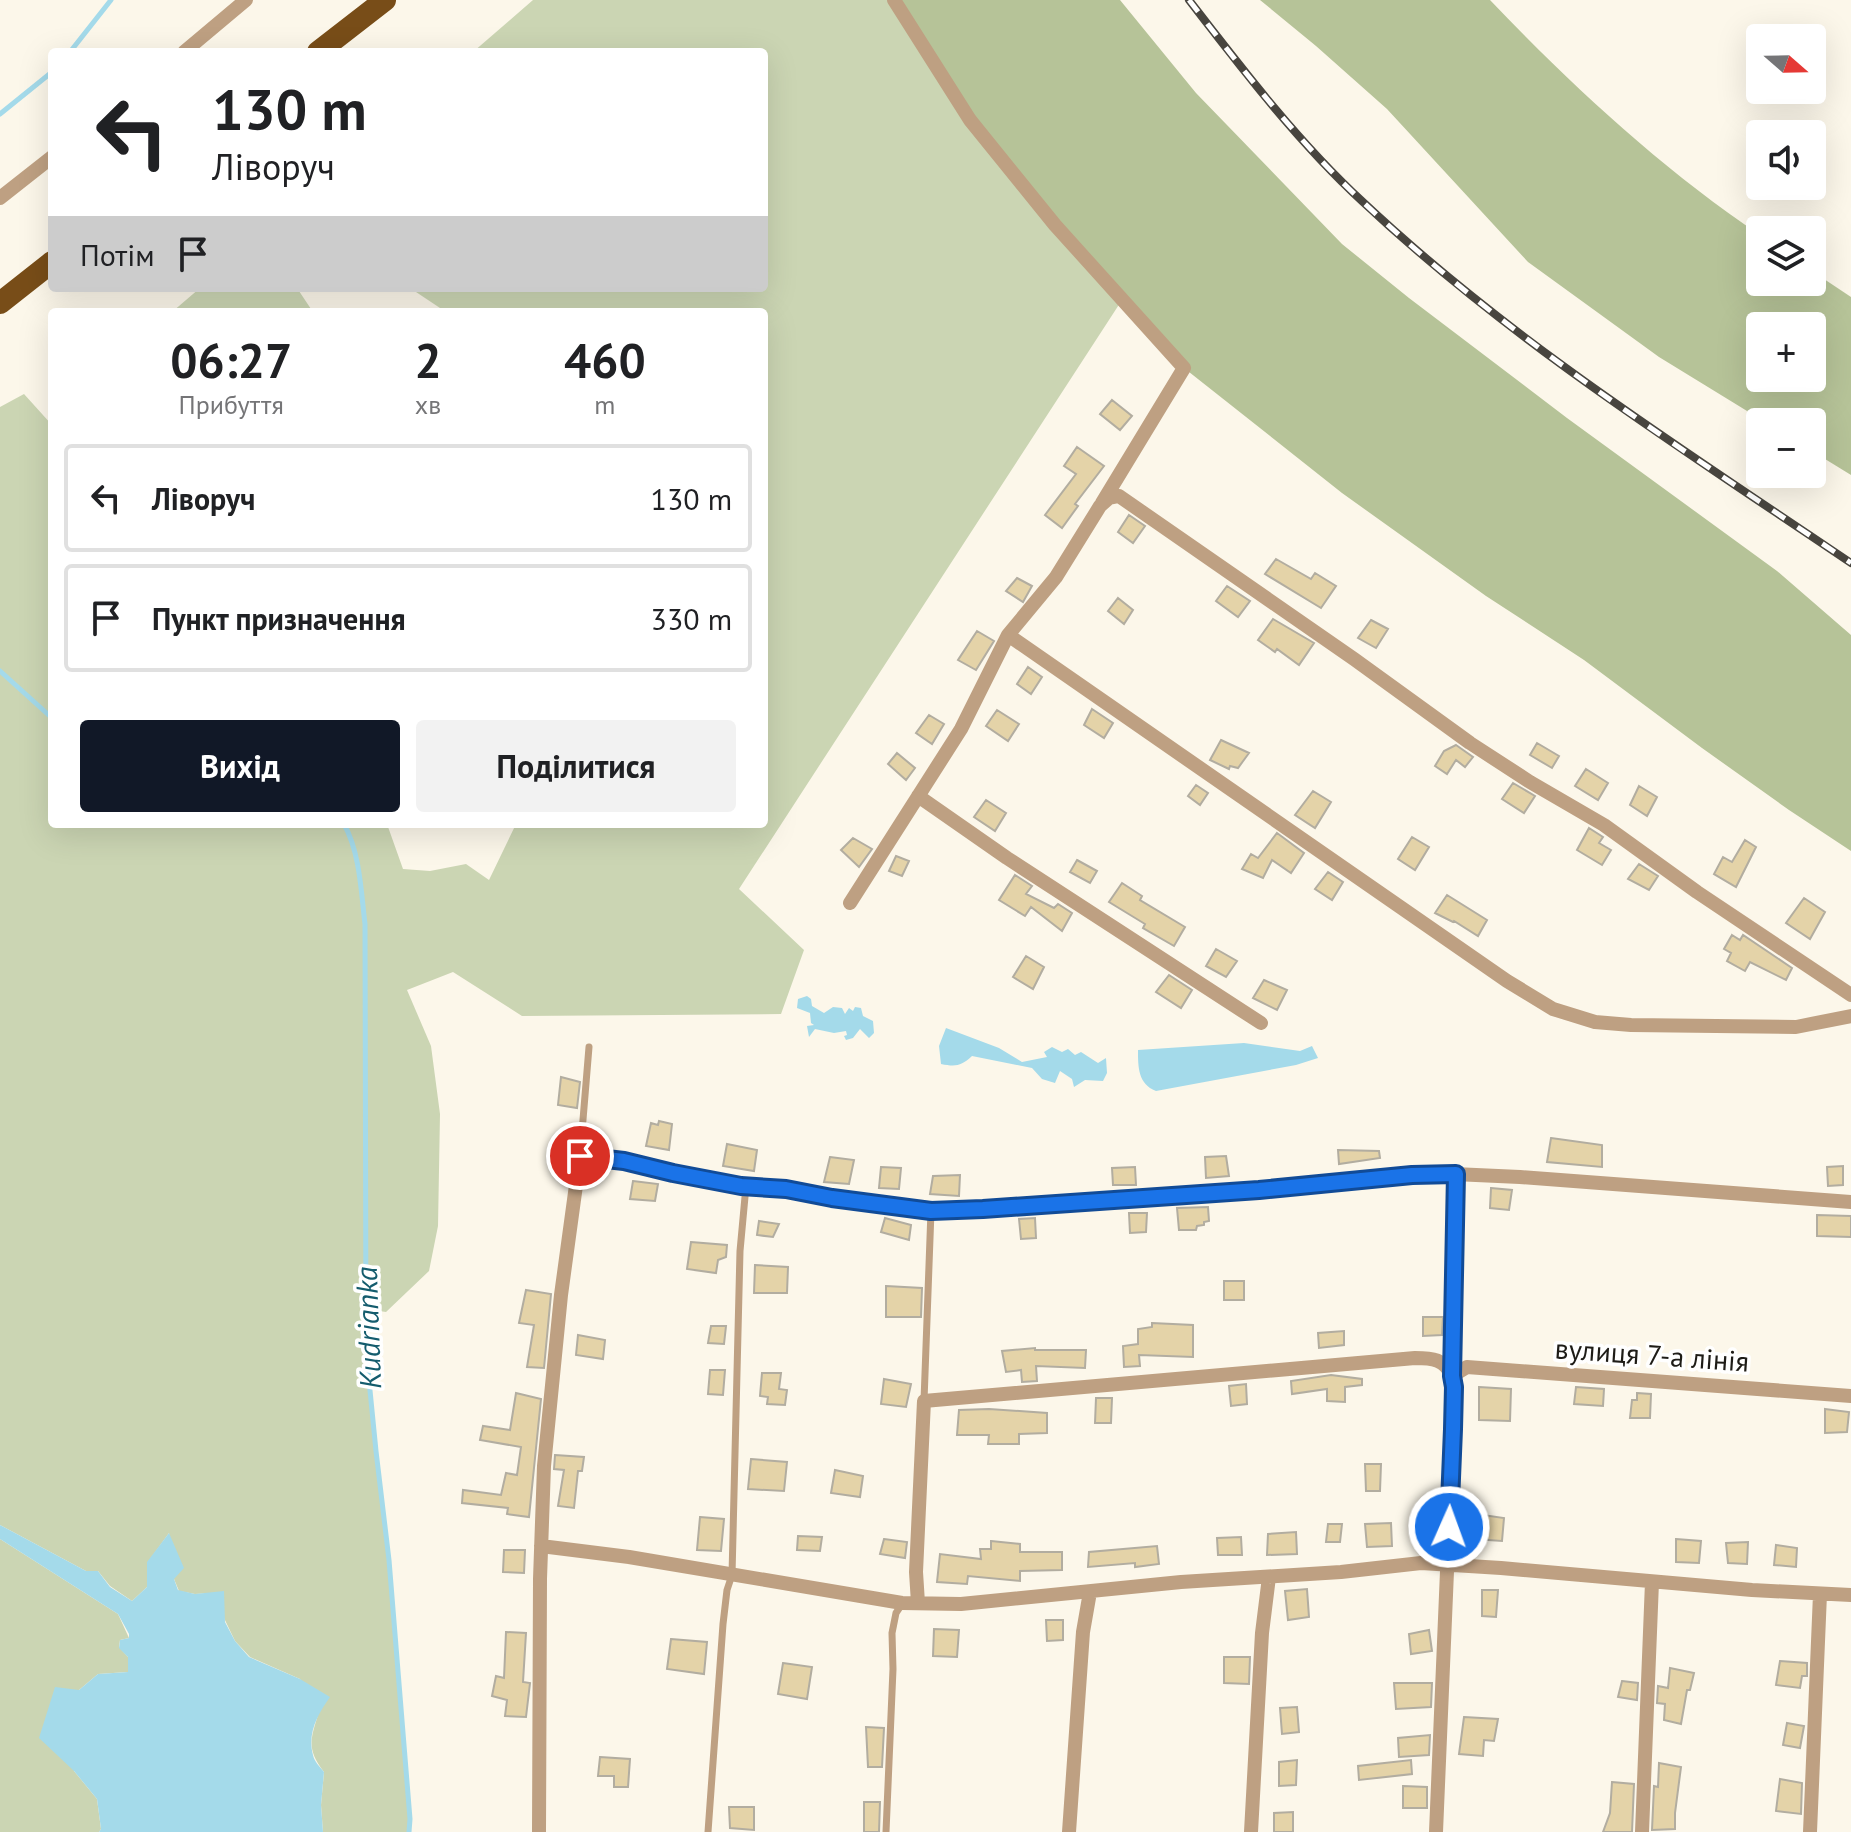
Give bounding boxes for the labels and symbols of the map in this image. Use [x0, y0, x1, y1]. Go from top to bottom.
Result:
north arrow [1746, 24, 1826, 104]
pin [546, 1122, 614, 1190]
water label: Kudrianka [346, 1266, 389, 1390]
street label: вулиця 7-а лінія [1554, 1329, 1750, 1380]
position arrow [1407, 1485, 1491, 1569]

